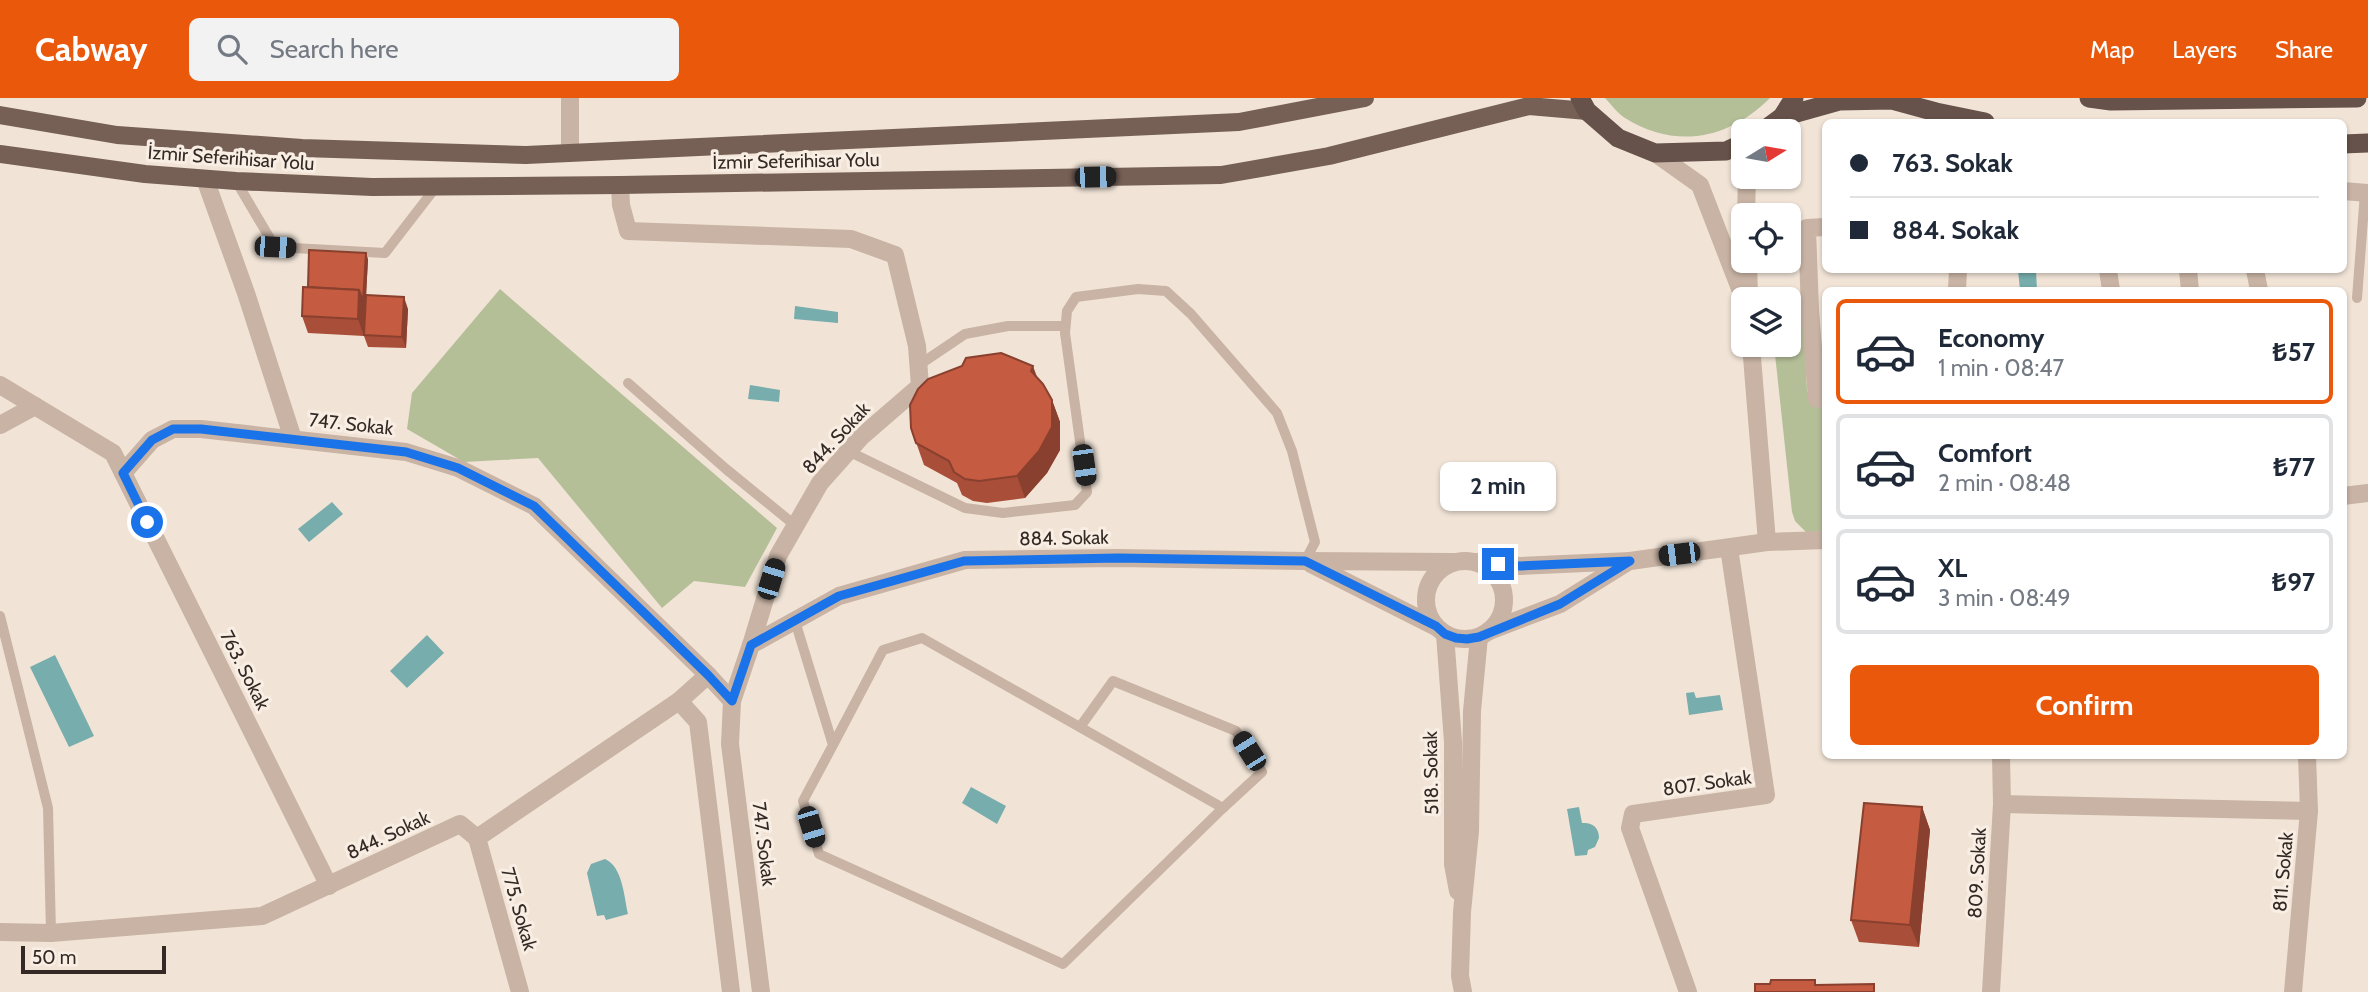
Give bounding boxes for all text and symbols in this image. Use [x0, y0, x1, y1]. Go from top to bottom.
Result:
search box [189, 18, 679, 81]
text: Cabway [35, 29, 147, 69]
icon: search [213, 30, 251, 68]
text: Search here [269, 33, 399, 65]
text: Map [2090, 35, 2134, 64]
text: Layers [2172, 35, 2237, 64]
text: Share [2275, 35, 2333, 64]
north arrow [1731, 119, 1801, 189]
map controls [1731, 119, 1801, 357]
street label: İzmir Seferihisar Yolu [147, 141, 315, 175]
text: 763. Sokak [1892, 147, 2013, 179]
street label: İzmir Seferihisar Yolu [712, 148, 880, 174]
car [1074, 166, 1117, 188]
button: locate [1731, 203, 1801, 273]
text: 884. Sokak [1892, 214, 2019, 246]
car [254, 235, 297, 259]
button: layers [1731, 287, 1801, 357]
icon: car [1854, 320, 1917, 383]
text: Economy [1938, 322, 2044, 354]
text: ₺57 [2272, 336, 2315, 368]
text: 1 min · 08:47 [1938, 354, 2064, 382]
street label: 844. Sokak [797, 397, 875, 478]
street label: 747. Sokak [308, 408, 395, 440]
icon: car [1854, 435, 1917, 498]
text: Comfort [1938, 437, 2032, 469]
car [1071, 443, 1098, 487]
text: ₺77 [2273, 451, 2315, 483]
callout: 2 min [1440, 462, 1556, 512]
text: 2 min · 08:48 [1938, 469, 2071, 497]
text: 2 min [1470, 472, 1526, 500]
route start [131, 506, 163, 538]
street label: 884. Sokak [1019, 526, 1109, 550]
car [1657, 541, 1702, 567]
route end [1482, 548, 1514, 580]
icon: car [1854, 550, 1917, 613]
text: XL [1938, 552, 1967, 584]
car [755, 556, 788, 602]
text: ₺97 [2272, 566, 2315, 598]
text: 3 min · 08:49 [1938, 584, 2070, 612]
street label: 763. Sokak [215, 626, 275, 714]
button: Confirm [1850, 665, 2319, 745]
car [1229, 728, 1270, 774]
street label: 518. Sokak [1419, 730, 1443, 815]
street label: 807. Sokak [1661, 765, 1753, 801]
street label: 747. Sokak [747, 801, 781, 888]
car [795, 804, 828, 850]
street label: 844. Sokak [343, 806, 434, 864]
street label: 809. Sokak [1963, 826, 1991, 919]
street label: 811. Sokak [2268, 831, 2298, 913]
street label: 775. Sokak [496, 865, 542, 954]
scale bar [21, 943, 166, 975]
text: 50 m [32, 946, 76, 969]

